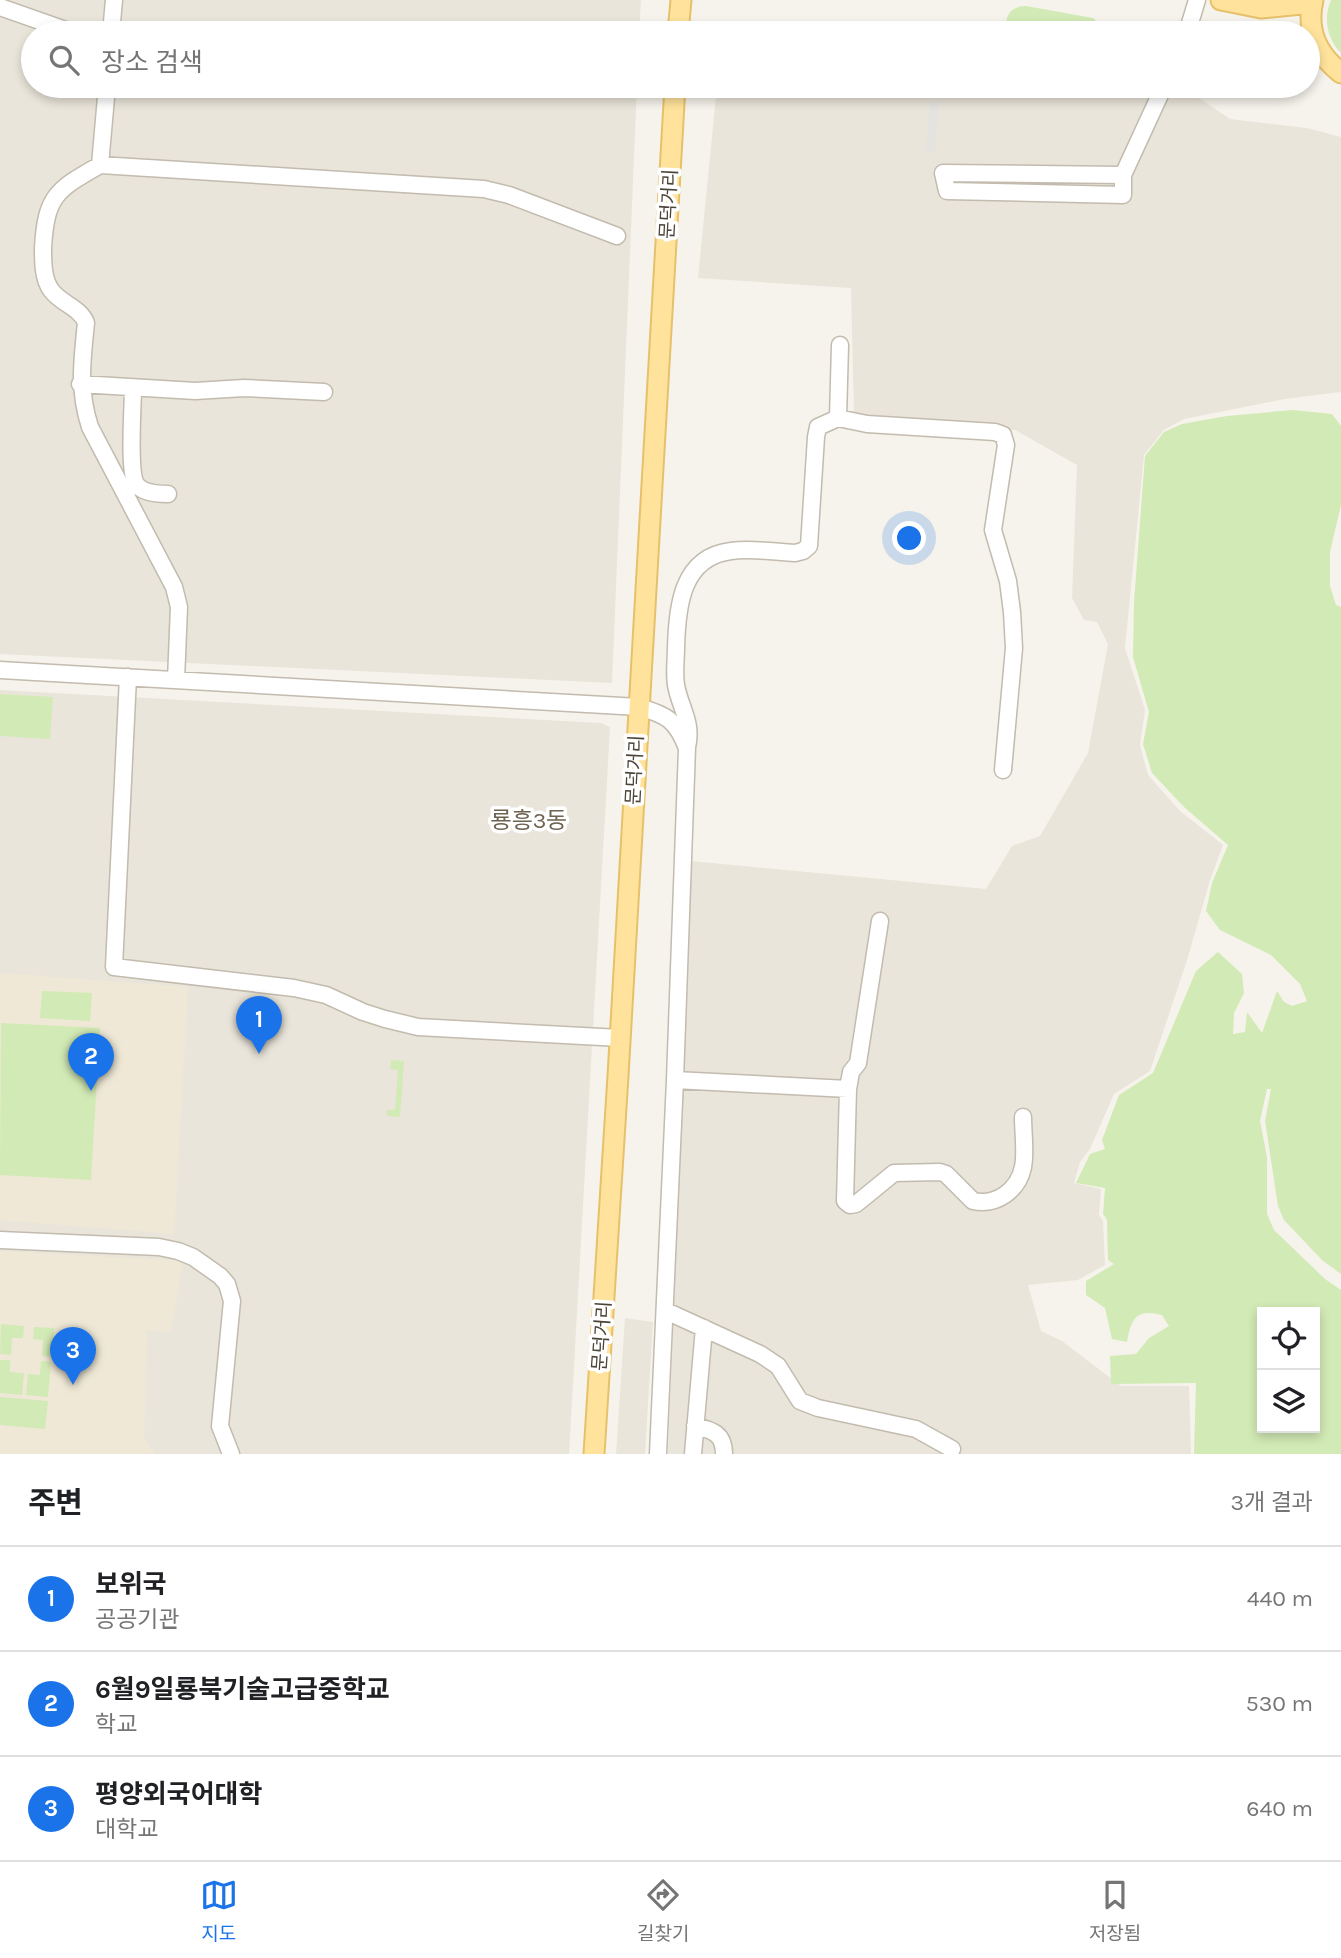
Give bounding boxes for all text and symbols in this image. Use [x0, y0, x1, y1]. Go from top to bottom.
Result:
search box [21, 21, 1320, 98]
icon: search [45, 41, 83, 79]
text: 장소 검색 [101, 47, 203, 78]
street label: 문덕거리 [656, 169, 682, 239]
your location [892, 521, 926, 555]
street label: 문덕거리 [622, 735, 648, 805]
district label: 룡흥3동 [490, 807, 568, 834]
pin: 1 [236, 996, 282, 1054]
pin: 2 [68, 1033, 114, 1091]
street label: 문덕거리 [589, 1300, 615, 1372]
map controls [1257, 1307, 1320, 1433]
button: locate [1257, 1307, 1320, 1370]
pin: 3 [50, 1327, 96, 1385]
button: layers [1257, 1370, 1320, 1433]
text: 주변 [28, 1485, 83, 1521]
text: 3개 결과 [1230, 1489, 1313, 1516]
text: 보위국 [95, 1569, 167, 1600]
text: 1 [47, 1585, 55, 1612]
text: 440 m [1247, 1585, 1313, 1612]
text: 공공기관 [95, 1606, 180, 1633]
text: 6월9일룡북기술고급중학교 [95, 1674, 390, 1705]
text: 2 [44, 1690, 58, 1717]
text: 530 m [1246, 1690, 1313, 1717]
text: 학교 [95, 1711, 137, 1738]
text: 평양외국어대학 [95, 1779, 262, 1810]
text: 3 [44, 1795, 58, 1822]
text: 640 m [1246, 1795, 1313, 1822]
text: 대학교 [95, 1816, 158, 1843]
tab: 지도 [200, 1876, 238, 1945]
tab: 길찾기 [637, 1876, 689, 1945]
tab: 저장됨 [1089, 1876, 1141, 1945]

